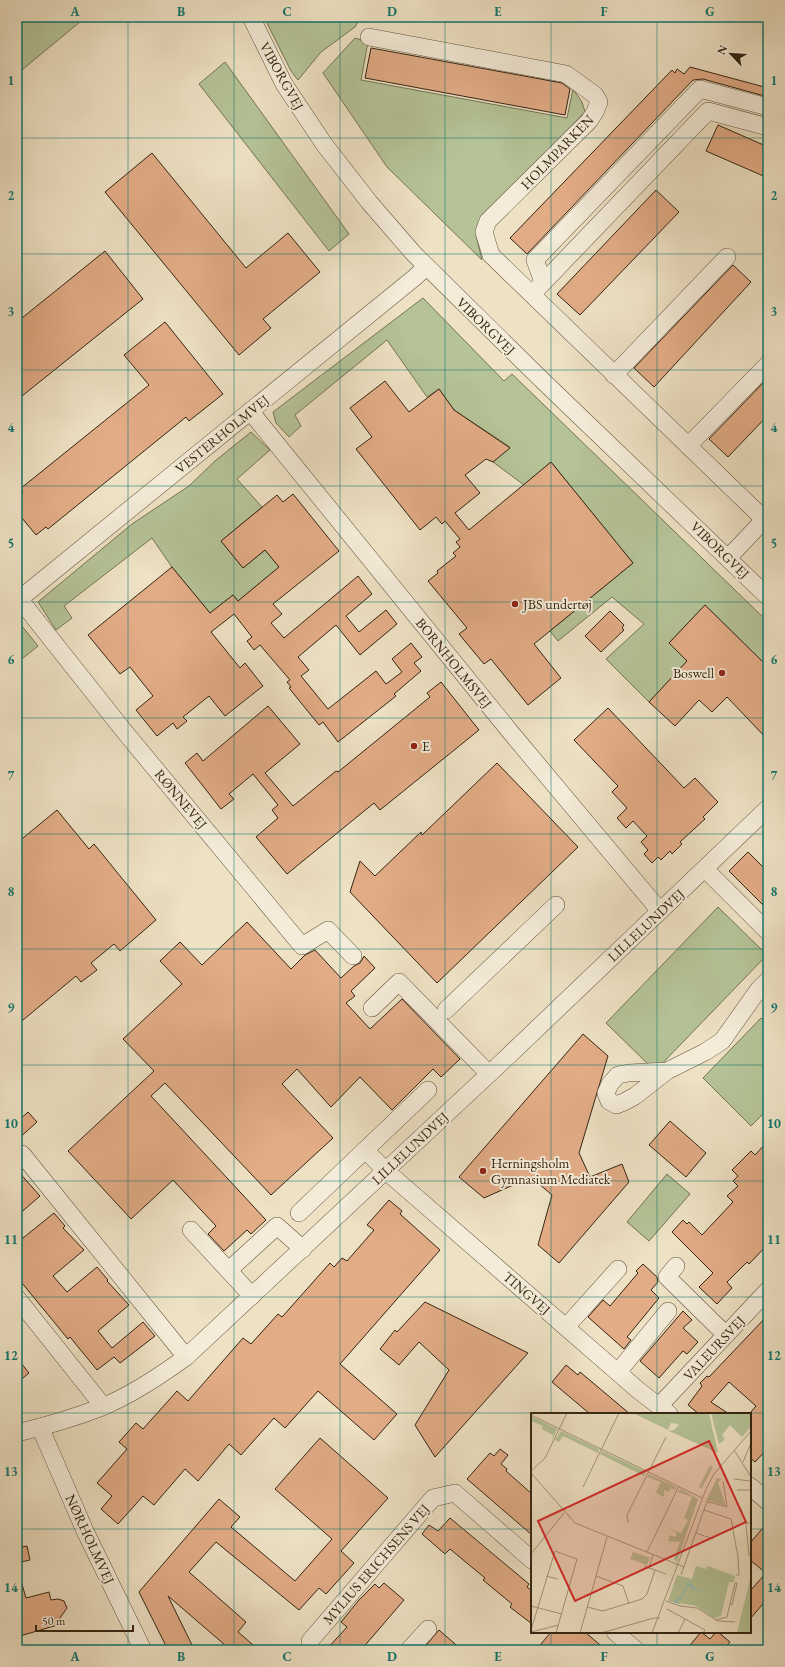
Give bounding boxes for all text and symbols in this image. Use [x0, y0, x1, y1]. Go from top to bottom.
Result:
text: A [69, 3, 80, 20]
text: B [177, 3, 185, 20]
text: C [282, 3, 292, 20]
text: D [387, 3, 397, 20]
text: E [494, 3, 502, 20]
text: F [600, 3, 608, 20]
text: G [705, 3, 715, 20]
north arrow [711, 34, 751, 74]
street label: VIBORGVEJ [256, 39, 308, 114]
text: N [714, 43, 730, 57]
text: 1 [8, 72, 15, 89]
text: 1 [771, 72, 778, 89]
street label: HOLMPARKEN [517, 111, 597, 193]
text: 2 [8, 187, 15, 204]
text: 2 [771, 187, 778, 204]
street label: VIBORGVEJ [453, 293, 520, 359]
text: 3 [8, 303, 15, 320]
text: 3 [771, 303, 778, 320]
street label: VESTERHOLMVEJ [171, 390, 273, 477]
text: 4 [8, 419, 15, 436]
text: 4 [771, 419, 778, 436]
street label: VIBORGVEJ [687, 517, 754, 583]
text: 5 [8, 535, 14, 552]
text: 5 [771, 535, 777, 552]
place label: JBS undertøj [522, 595, 592, 613]
marker: JBS undertøj [510, 599, 520, 609]
street label: BORNHOLMSVEJ [412, 614, 496, 712]
text: 6 [8, 651, 15, 668]
text: 6 [771, 651, 778, 668]
place label: Boswell [673, 664, 715, 682]
marker: Boswell [717, 668, 727, 678]
place label: E [422, 737, 430, 755]
marker: E [409, 741, 419, 751]
street label: RØNNEVEJ [151, 765, 211, 833]
text: 7 [8, 767, 15, 784]
text: 7 [771, 767, 778, 784]
text: 8 [8, 883, 15, 900]
text: 8 [771, 883, 778, 900]
street label: LILLELUNDVEJ [604, 885, 688, 965]
text: 9 [8, 999, 15, 1016]
text: 9 [771, 999, 778, 1016]
street label: LILLELUNDVEJ [368, 1108, 452, 1188]
text: 10 [4, 1115, 18, 1132]
text: 10 [767, 1115, 781, 1132]
place label: Herningsholm Gymnasium Mediatek [491, 1154, 611, 1188]
marker: Herningsholm Gymnasium Mediatek [478, 1166, 488, 1176]
text: 11 [4, 1231, 18, 1248]
text: 11 [767, 1231, 781, 1248]
street label: TINGVEJ [499, 1267, 555, 1319]
street label: VALEURSVEJ [679, 1312, 749, 1384]
text: 12 [4, 1347, 18, 1364]
text: 12 [767, 1347, 781, 1364]
inset map [531, 1413, 751, 1633]
text: 13 [4, 1463, 18, 1480]
text: 13 [767, 1463, 781, 1480]
street label: NØRHOLMVEJ [61, 1491, 119, 1587]
street label: MYLIUS ERICHSENS VEJ [319, 1500, 433, 1628]
text: 14 [4, 1579, 18, 1596]
text: 14 [767, 1579, 781, 1596]
scale bar [36, 1607, 133, 1633]
text: 50 m [42, 1613, 66, 1629]
text: A [69, 1648, 80, 1665]
text: B [177, 1648, 185, 1665]
text: C [282, 1648, 292, 1665]
text: D [387, 1648, 397, 1665]
text: E [494, 1648, 502, 1665]
text: F [600, 1648, 608, 1665]
text: G [705, 1648, 715, 1665]

